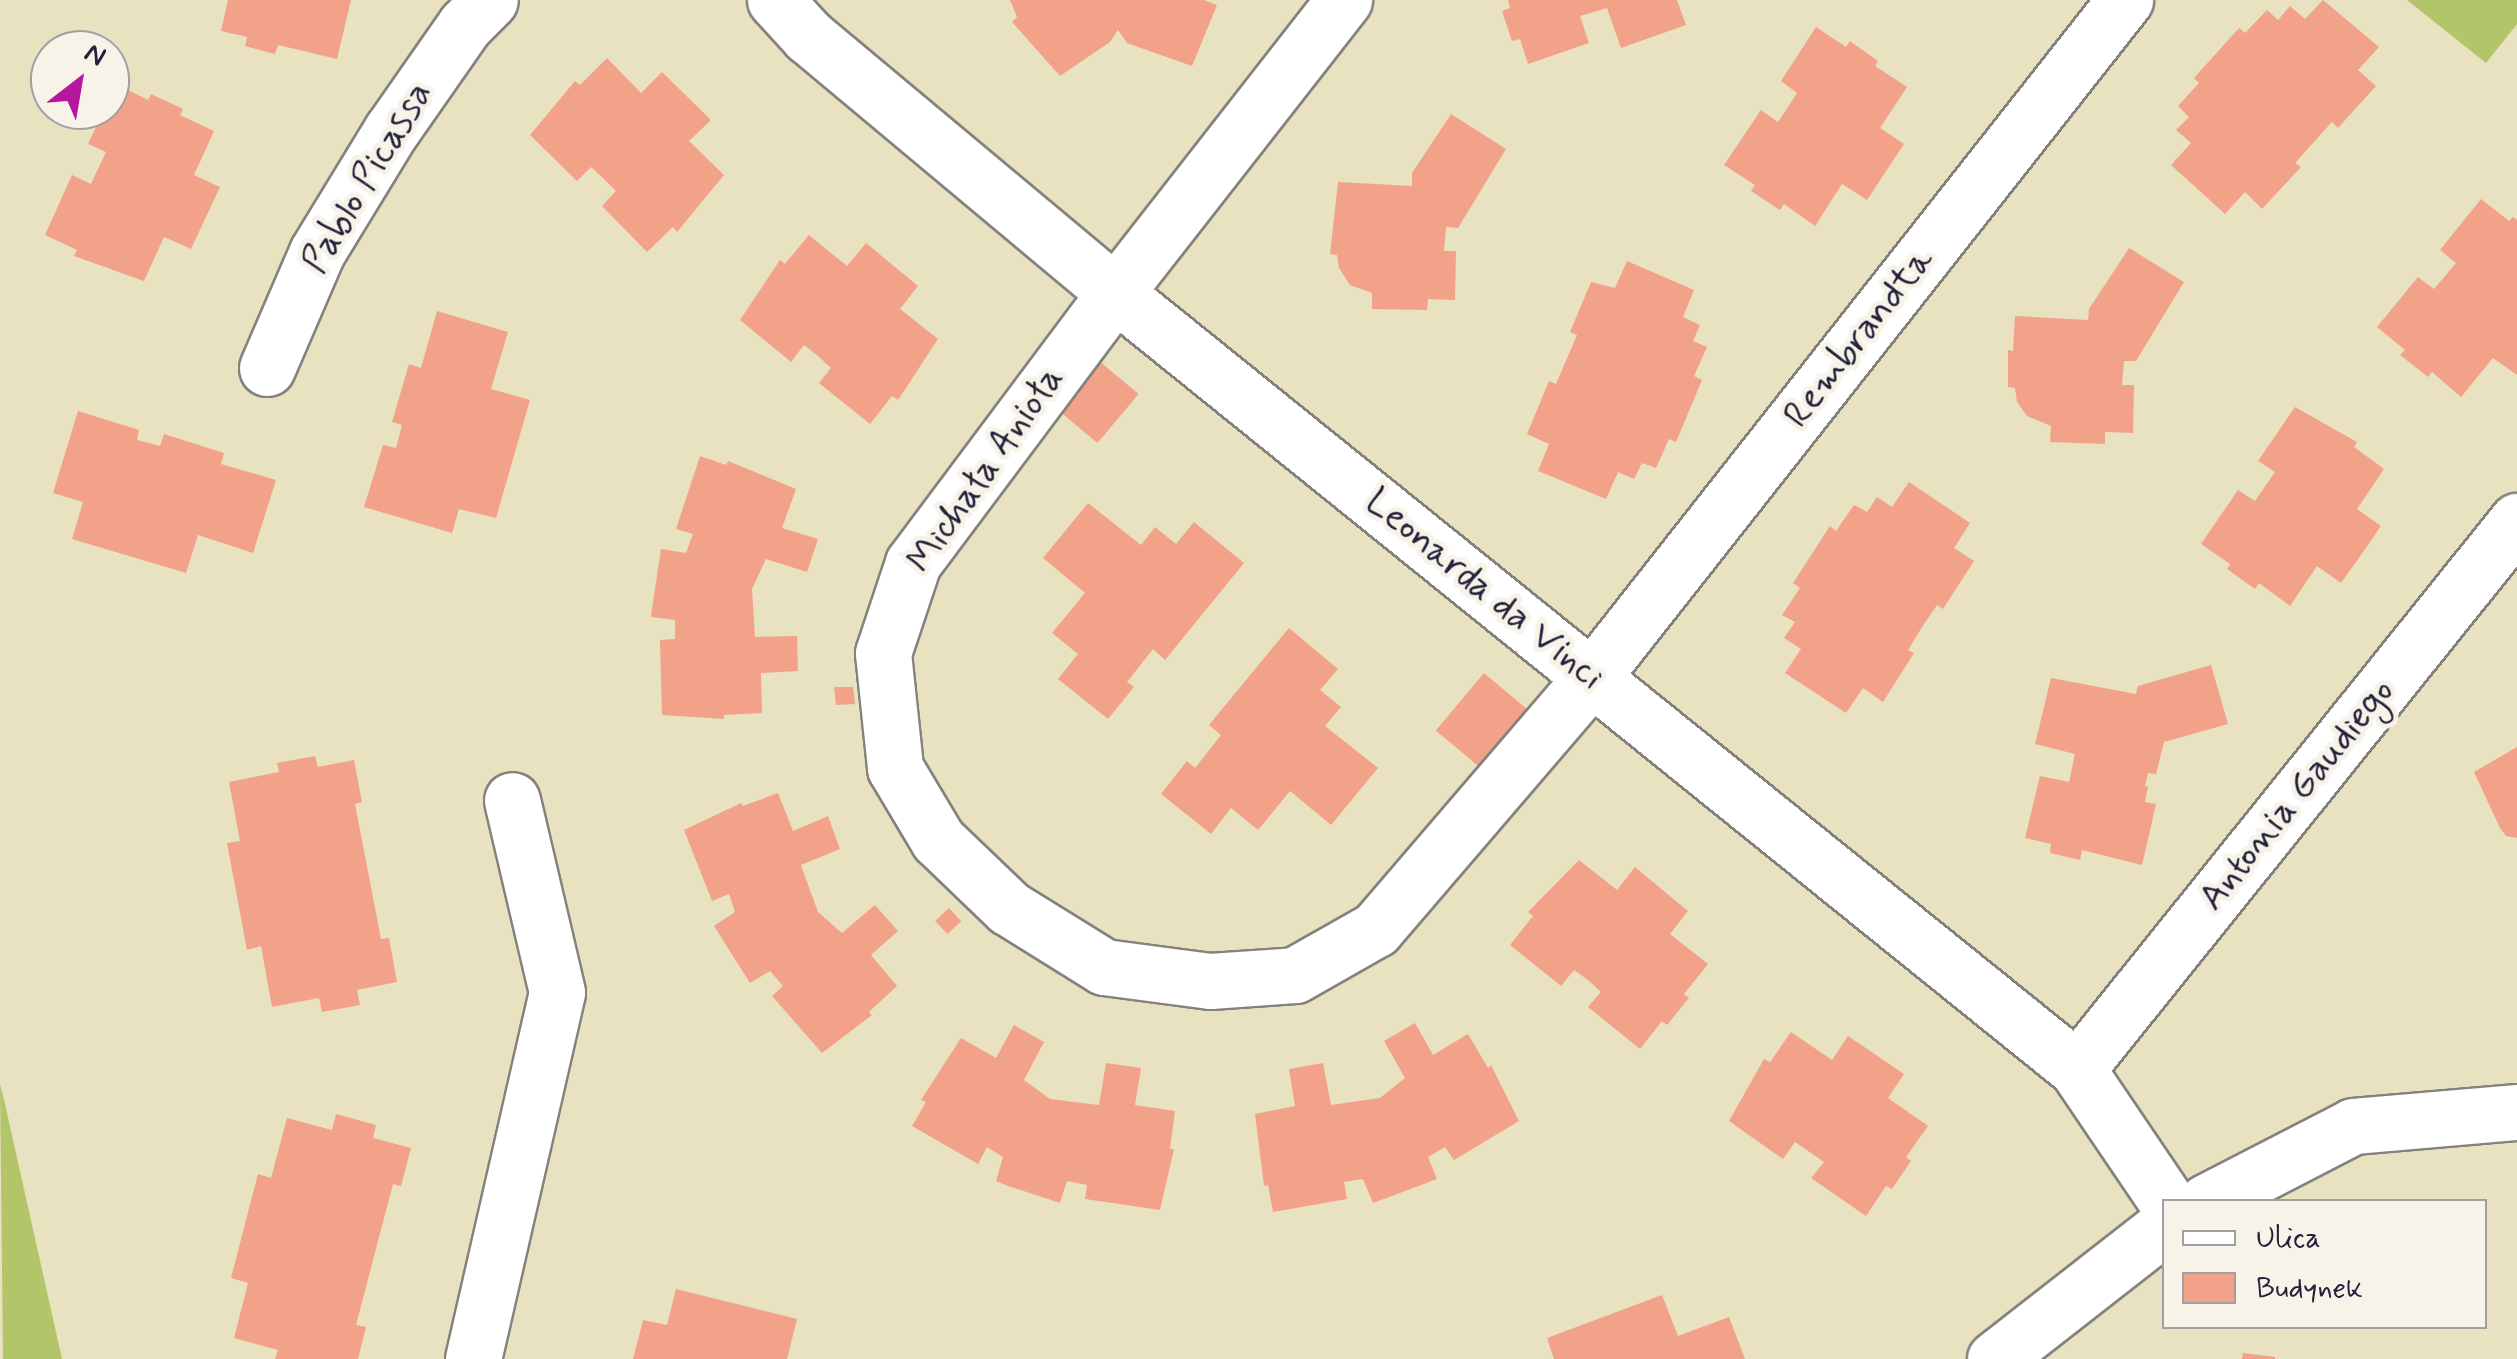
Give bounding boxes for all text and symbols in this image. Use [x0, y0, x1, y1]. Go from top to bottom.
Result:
north arrow [30, 30, 130, 130]
text: N [77, 35, 112, 76]
street label: Pablo Picassa [293, 73, 443, 283]
street label: Rembrandta [1774, 239, 1944, 437]
street label: Michała Anioła [898, 358, 1074, 582]
street label: Leonarda da Vinci [1358, 482, 1610, 698]
street label: Antonia Gaudiego [2191, 672, 2403, 918]
legend [2162, 1199, 2487, 1329]
text: Ulica [2256, 1219, 2321, 1258]
text: Budynek [2256, 1269, 2363, 1308]

